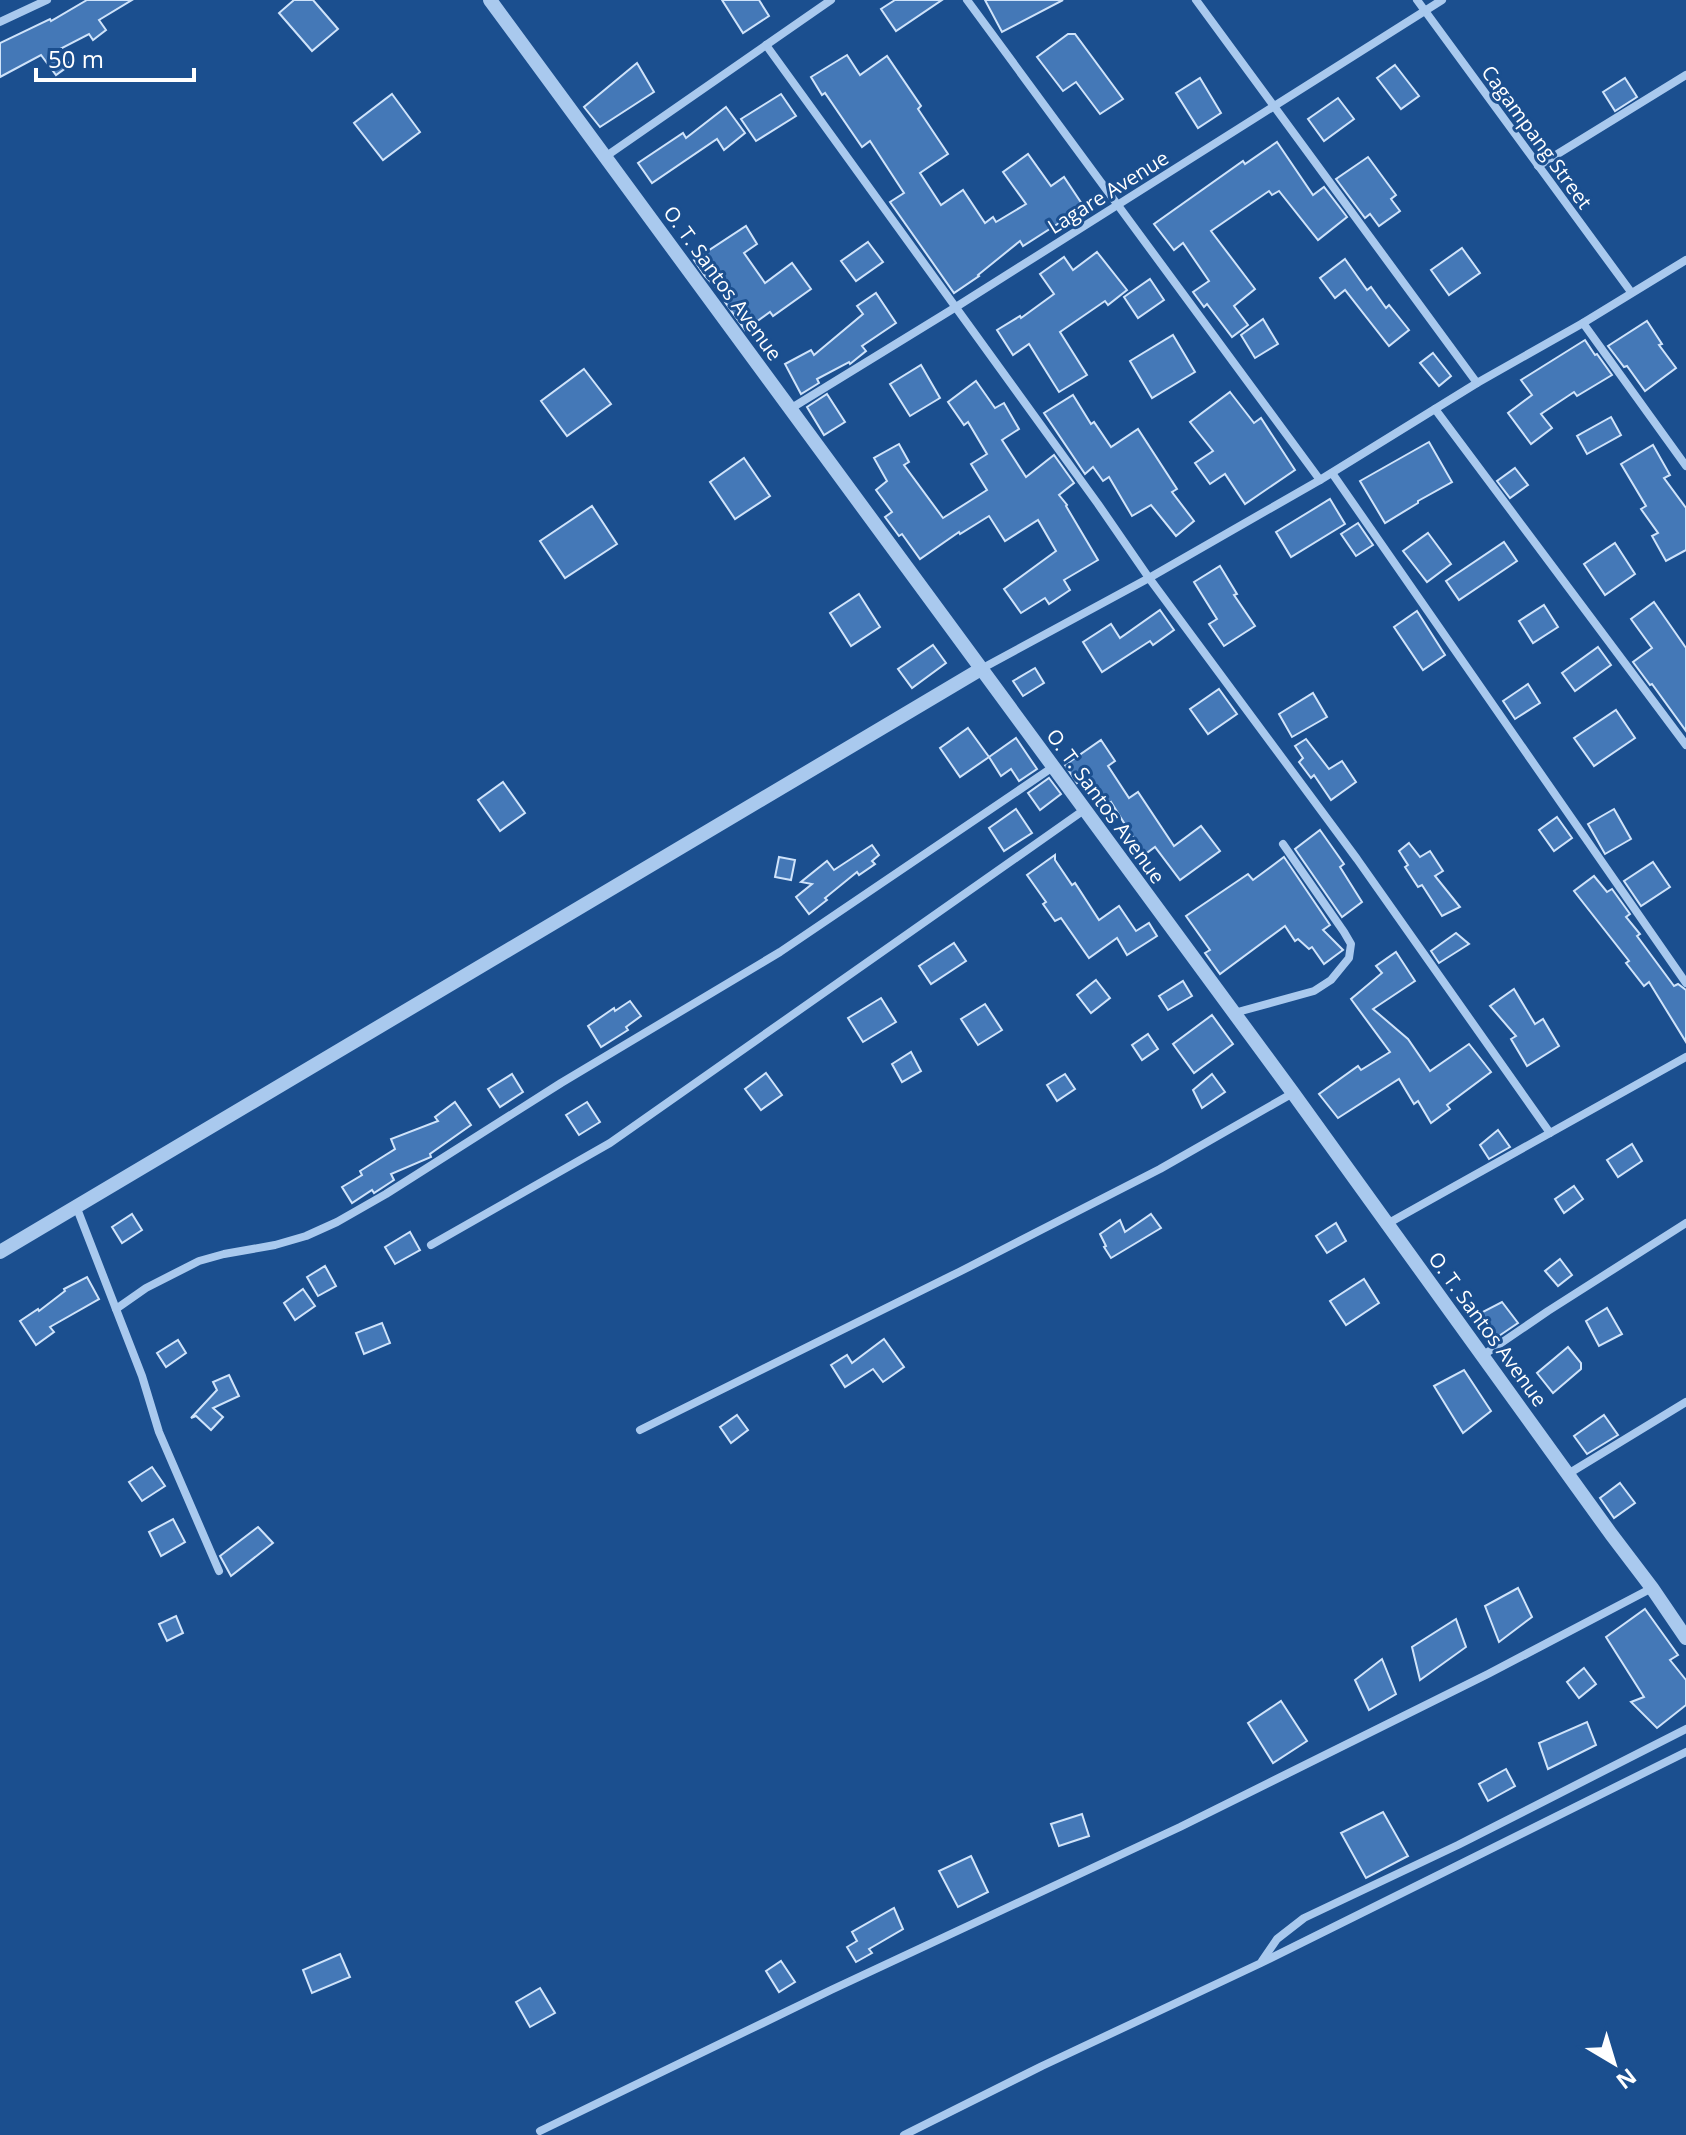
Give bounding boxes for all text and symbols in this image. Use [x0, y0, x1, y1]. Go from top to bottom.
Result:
scale bar [36, 32, 194, 82]
text: 50 m [48, 42, 104, 75]
street label: Cagampang Street [1476, 60, 1598, 214]
street label: Lagare Avenue [1042, 144, 1174, 240]
street label: O. T. Santos Avenue [658, 200, 788, 366]
street label: O. T. Santos Avenue [1041, 723, 1171, 889]
street label: O. T. Santos Avenue [1423, 1246, 1553, 1412]
north arrow [1574, 2023, 1654, 2103]
text: N [1611, 2062, 1643, 2097]

